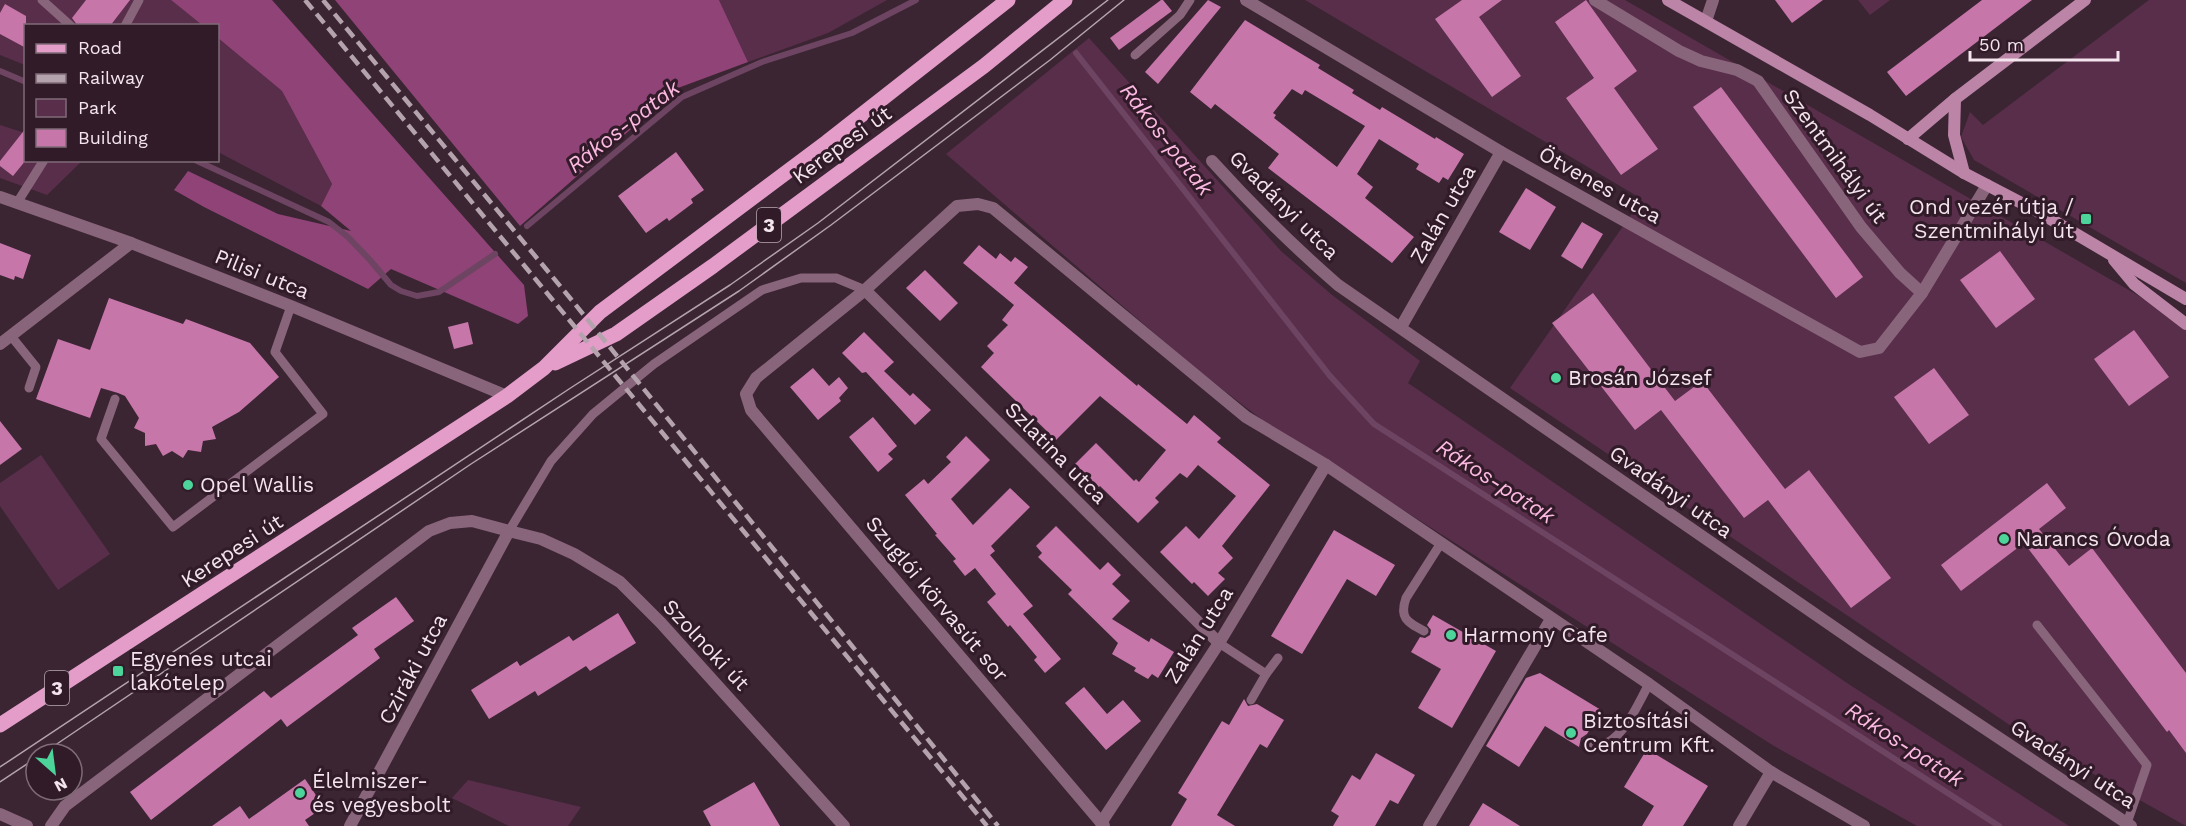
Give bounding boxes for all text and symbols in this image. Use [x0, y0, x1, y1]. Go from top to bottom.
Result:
legend [24, 24, 219, 162]
scale bar [1970, 24, 2118, 62]
text: 50 m [1979, 34, 2024, 55]
text: Road [78, 37, 122, 58]
text: Railway [78, 67, 145, 88]
water label: Rákos-patak [562, 74, 685, 178]
water label: Rákos-patak [1115, 78, 1219, 201]
street label: Szentmihályi út [1778, 84, 1893, 228]
text: Park [78, 97, 117, 118]
street label: Kerepesi út [787, 100, 896, 189]
text: Building [78, 127, 148, 148]
street label: Ötvenes utca [1535, 141, 1666, 229]
street label: Gvadányi utca [1224, 145, 1344, 265]
street label: Zalán utca [1404, 160, 1481, 267]
place label: Ond vezér útja / Szentmihályi út [1909, 194, 2074, 243]
road number: 3 [757, 208, 781, 242]
marker: Ond vezér útja / Szentmihályi út [2079, 212, 2093, 226]
street label: Pilisi utca [211, 243, 313, 304]
place label: Brosán József [1568, 365, 1712, 390]
marker: Brosán József [1549, 371, 1563, 385]
street label: Szlatina utca [1000, 396, 1113, 509]
water label: Rákos-patak [1432, 434, 1560, 529]
street label: Gvadányi utca [1605, 440, 1738, 543]
place label: Opel Wallis [200, 472, 314, 497]
marker: Opel Wallis [181, 478, 195, 492]
street label: Kerepesi út [176, 508, 287, 593]
street label: Szuglói körvasút sor [861, 511, 1014, 687]
place label: Narancs Óvoda [2016, 526, 2171, 551]
marker: Narancs Óvoda [1997, 532, 2011, 546]
street label: Zalán utca [1159, 582, 1238, 688]
street label: Szolnoki út [658, 594, 755, 696]
street label: Cziráki utca [373, 609, 452, 728]
place label: Harmony Cafe [1463, 622, 1608, 647]
marker: Harmony Cafe [1444, 628, 1458, 642]
place label: Egyenes utcai lakótelep [130, 646, 272, 695]
marker: Egyenes utcai lakótelep [111, 664, 125, 678]
road number: 3 [45, 671, 69, 705]
water label: Rákos-patak [1841, 697, 1969, 792]
place label: Biztosítási Centrum Kft. [1583, 708, 1715, 757]
street label: Gvadányi utca [2006, 714, 2141, 813]
marker: Biztosítási Centrum Kft. [1564, 726, 1578, 740]
north arrow [24, 742, 84, 802]
place label: Élelmiszer- és vegyesbolt [312, 768, 451, 817]
text: N [51, 774, 71, 796]
marker: Élelmiszer- és vegyesbolt [293, 786, 307, 800]

